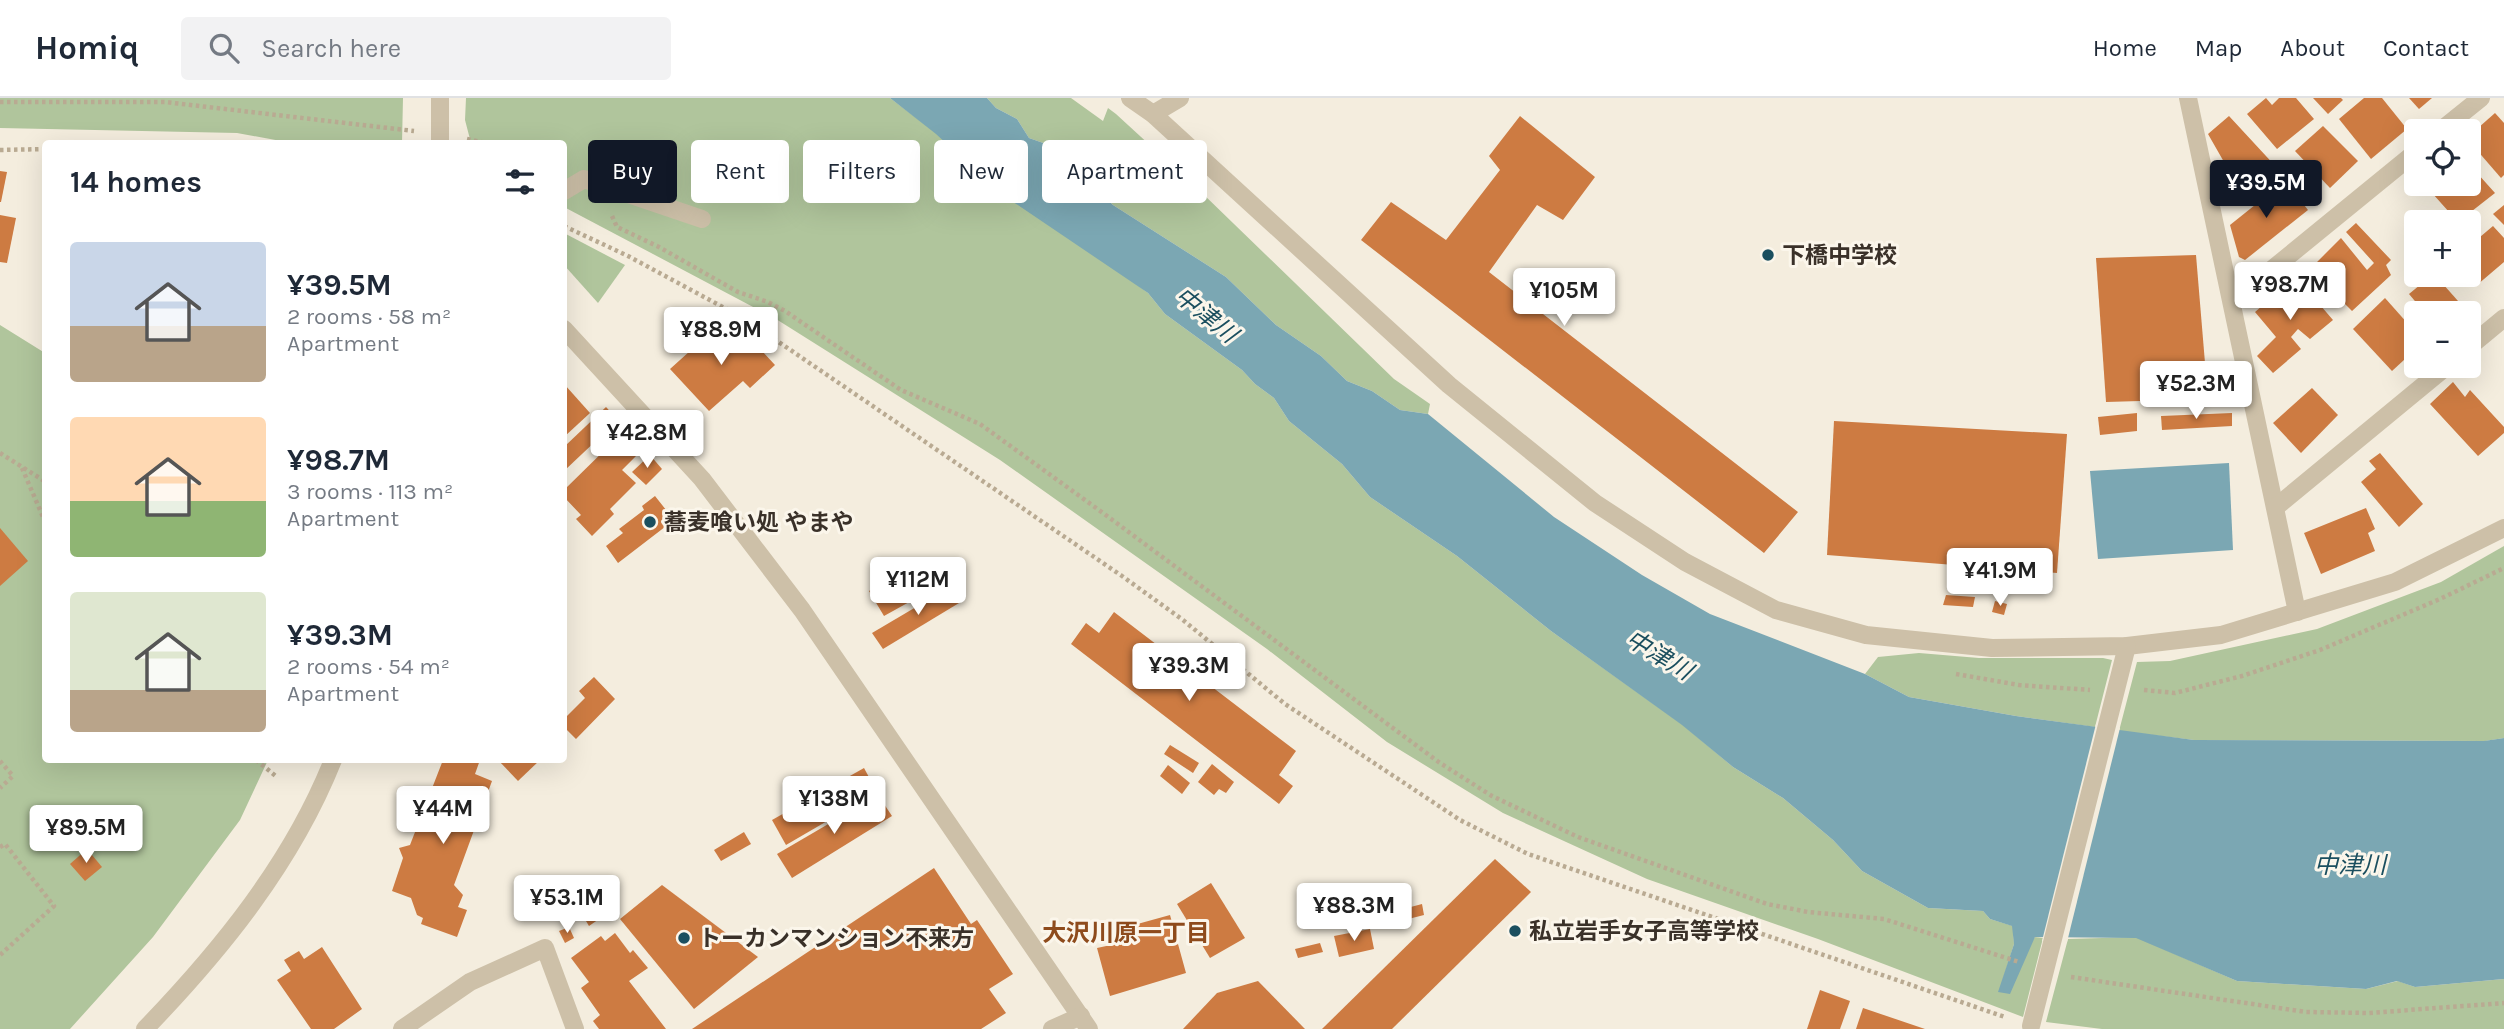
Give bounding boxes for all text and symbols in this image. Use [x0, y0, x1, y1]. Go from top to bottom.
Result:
search box [181, 17, 671, 80]
text: Homiq [35, 29, 139, 67]
icon: search [205, 29, 243, 67]
text: Search here [261, 33, 401, 64]
text: Home [2093, 34, 2157, 62]
text: Map [2195, 34, 2242, 62]
text: About [2280, 34, 2345, 62]
text: Contact [2383, 34, 2469, 62]
map controls [2404, 119, 2481, 378]
button: locate [2404, 119, 2481, 196]
chip: Buy [588, 140, 677, 203]
chip: Rent [691, 140, 789, 203]
chip: Filters [803, 140, 920, 203]
chip: New [934, 140, 1028, 203]
chip: Apartment [1042, 140, 1207, 203]
pin: ¥39.5M [2209, 160, 2323, 220]
icon: filters [501, 163, 539, 201]
text: 14 homes [70, 164, 202, 200]
text: ¥39.5M [2226, 169, 2306, 196]
button: + [2404, 210, 2481, 287]
place label: 下橋中学校 [1782, 242, 1897, 269]
marker: 下橋中学校 [1760, 247, 1776, 263]
pin: ¥98.7M [2233, 262, 2347, 322]
text: ¥39.5M [287, 267, 392, 303]
pin: ¥105M [1515, 268, 1613, 328]
icon: home [126, 270, 210, 354]
text: ¥98.7M [2251, 271, 2329, 298]
text: ¥105M [1529, 277, 1599, 304]
water label: 中津川 [1169, 281, 1245, 350]
button: − [2404, 301, 2481, 378]
text: 2 rooms · 58 m² [287, 303, 451, 330]
pin: ¥88.9M [664, 308, 778, 367]
text: ¥88.9M [680, 316, 762, 343]
text: Apartment [287, 330, 399, 357]
pin: ¥52.3M [2139, 362, 2253, 421]
text: ¥52.3M [2156, 370, 2236, 397]
pin: ¥42.8M [590, 410, 704, 470]
text: ¥42.8M [606, 419, 688, 446]
text: ¥98.7M [287, 442, 390, 478]
icon: home [126, 445, 210, 529]
text: 3 rooms · 113 m² [287, 478, 453, 505]
text: Apartment [287, 505, 399, 532]
place label: 蕎麦喰い処 やまや [664, 509, 854, 536]
marker: 蕎麦喰い処 やまや [642, 514, 658, 530]
pin: ¥41.9M [1943, 548, 2057, 608]
text: ¥41.9M [1963, 557, 2037, 584]
pin: ¥112M [869, 558, 967, 617]
text: ¥112M [886, 566, 950, 593]
text: ¥39.3M [287, 617, 393, 653]
icon: home [126, 620, 210, 704]
water label: 中津川 [1621, 624, 1700, 687]
pin: ¥39.3M [1132, 644, 1246, 703]
text: ¥39.3M [1148, 652, 1230, 679]
text: 2 rooms · 54 m² [287, 653, 450, 680]
text: Apartment [287, 680, 399, 707]
pin: ¥138M [785, 776, 883, 836]
text: ¥138M [799, 785, 869, 812]
pin: ¥44M [402, 786, 484, 846]
text: ¥44M [413, 795, 473, 822]
pin: ¥89.5M [29, 806, 143, 865]
text: ¥89.5M [46, 814, 126, 841]
water label: 中津川 [2314, 851, 2389, 879]
pin: ¥53.1M [510, 876, 624, 935]
text: ¥53.1M [530, 884, 604, 911]
pin: ¥88.3M [1297, 884, 1411, 943]
text: ¥88.3M [1313, 892, 1395, 919]
place label: 私立岩手女子高等学校 [1529, 918, 1759, 945]
district label: 大沢川原一丁目 [1042, 919, 1210, 947]
marker: 私立岩手女子高等学校 [1507, 923, 1523, 939]
place label: トーカンマンション不来方 [698, 925, 974, 952]
marker: トーカンマンション不来方 [676, 930, 692, 946]

